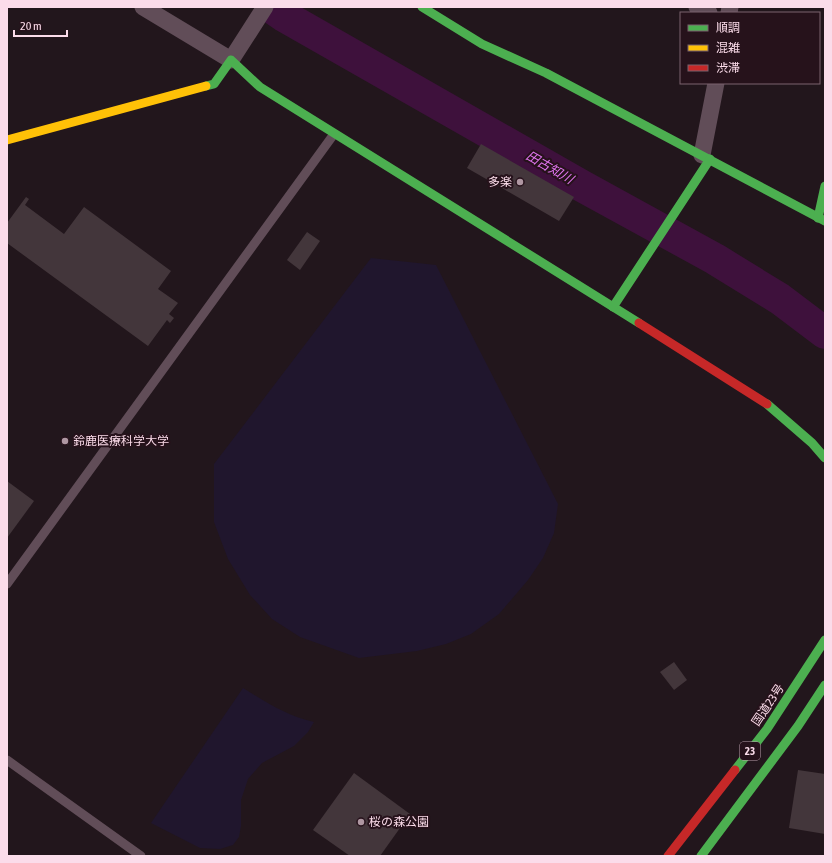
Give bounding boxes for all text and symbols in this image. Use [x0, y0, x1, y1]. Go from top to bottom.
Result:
scale bar [14, 12, 67, 38]
legend [680, 12, 820, 84]
text: 20 m [20, 19, 42, 33]
text: 順調 [716, 21, 740, 35]
text: 混雑 [716, 41, 740, 55]
text: 渋滞 [716, 61, 740, 75]
water label: 田古知川 [523, 148, 578, 188]
place label: 多楽 [488, 175, 512, 189]
marker: 多楽 [515, 177, 525, 187]
place label: 鈴鹿医療科学大学 [73, 434, 169, 448]
marker: 鈴鹿医療科学大学 [60, 436, 70, 446]
street label: 国道23号 [749, 681, 787, 729]
road number: 23 [740, 742, 760, 760]
place label: 桜の森公園 [369, 815, 429, 829]
marker: 桜の森公園 [356, 817, 366, 827]

